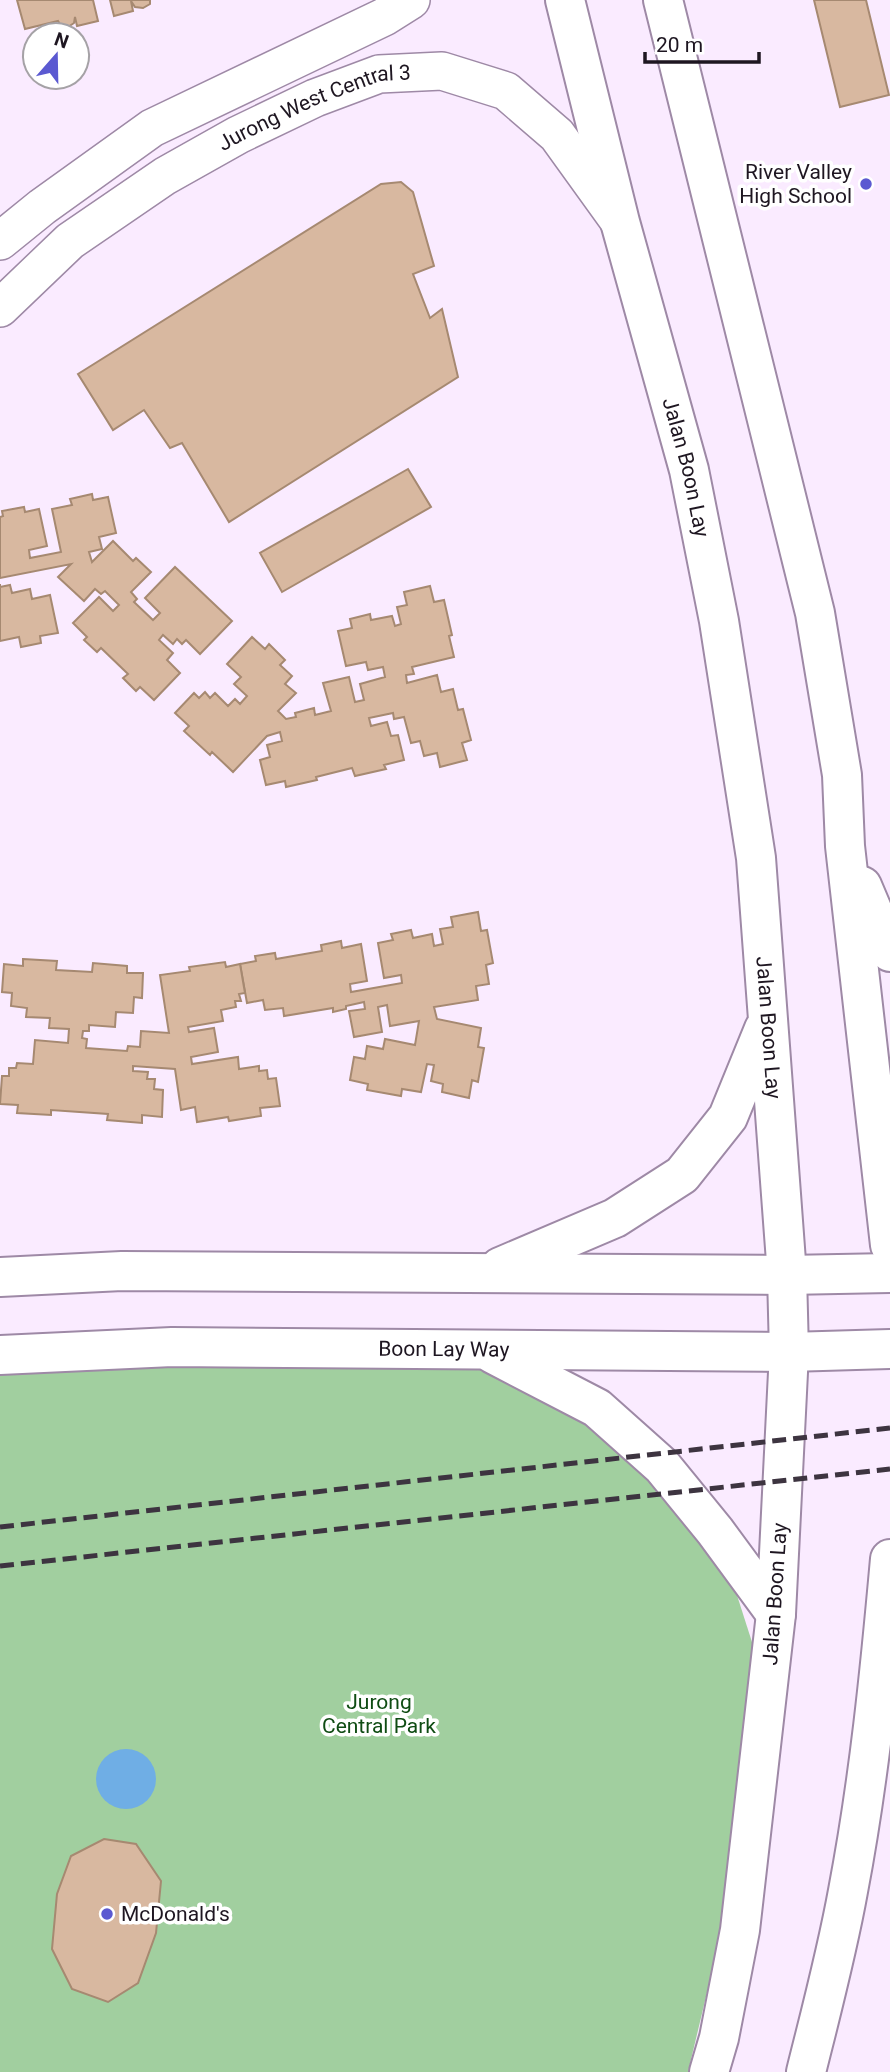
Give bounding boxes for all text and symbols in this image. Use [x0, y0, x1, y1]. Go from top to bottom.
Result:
north arrow [21, 21, 91, 91]
scale bar [645, 21, 759, 65]
text: N [51, 27, 72, 54]
text: 20 m [656, 33, 703, 57]
street label: Jurong West Central 3 [214, 60, 411, 156]
place label: River Valley High School [739, 160, 852, 208]
marker: River Valley High School [858, 176, 874, 192]
street label: Jalan Boon Lay [657, 395, 714, 539]
street label: Jalan Boon Lay [751, 955, 786, 1100]
street label: Boon Lay Way [378, 1337, 510, 1362]
street label: Jalan Boon Lay [758, 1522, 792, 1666]
park label: Jurong Central Park [322, 1690, 436, 1738]
place label: McDonald's [121, 1902, 230, 1926]
marker: McDonald's [99, 1906, 115, 1922]

